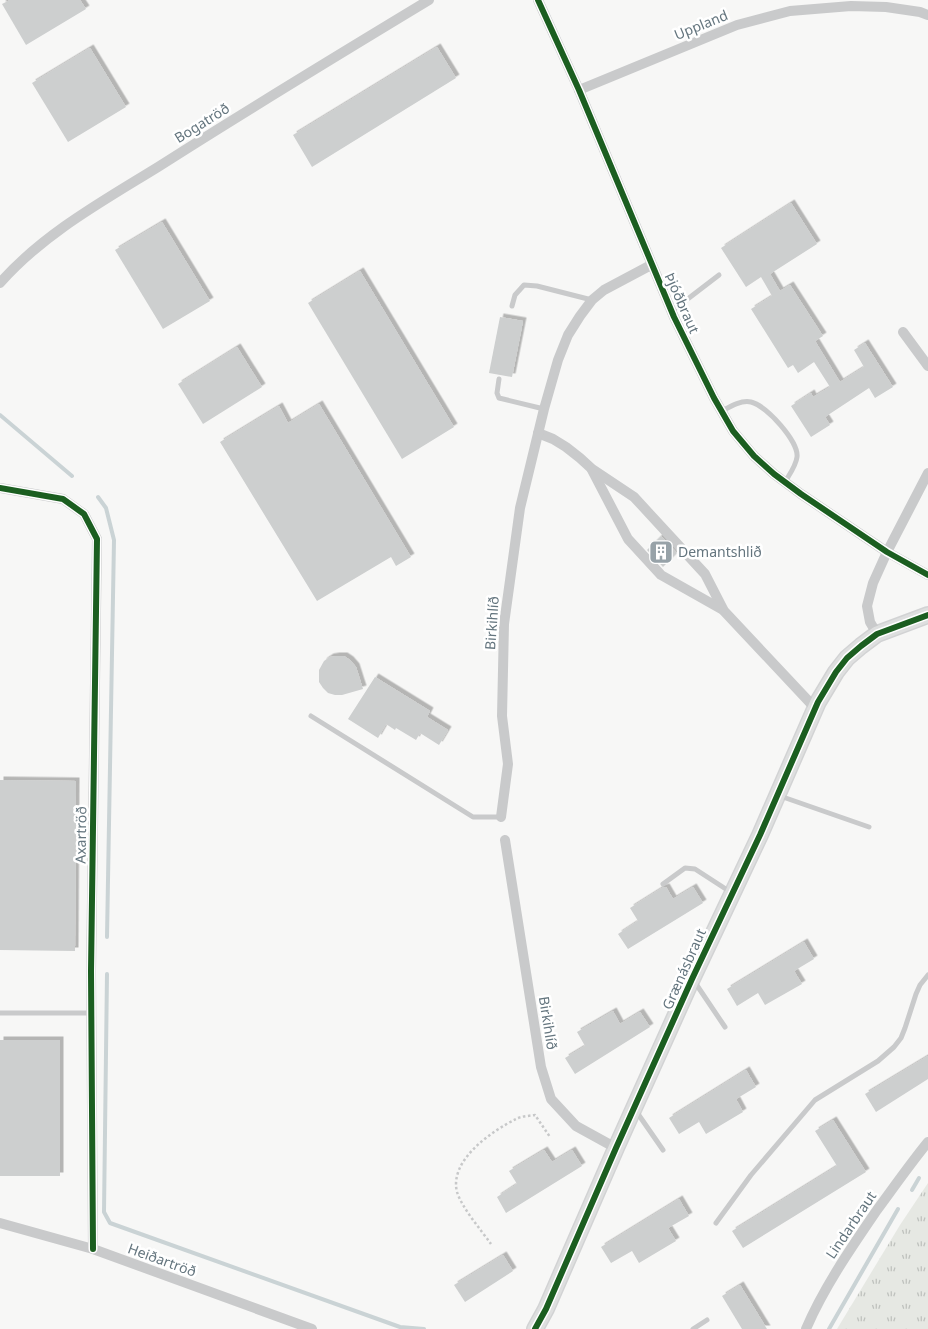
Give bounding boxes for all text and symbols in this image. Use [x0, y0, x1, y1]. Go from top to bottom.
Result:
street label: Uppland [671, 5, 730, 44]
street label: Bogatröð [171, 98, 233, 147]
street label: Þjóðbraut [661, 269, 704, 336]
building icon: Demantshlið [648, 539, 674, 565]
place label: Demantshlið [678, 542, 762, 561]
street label: Birkihlíð [480, 595, 503, 651]
street label: Axartröð [70, 806, 91, 864]
street label: Grænásbraut [657, 925, 710, 1012]
street label: Birkihlíð [535, 995, 562, 1051]
street label: Lindarbraut [821, 1187, 880, 1262]
street label: Heiðartröð [125, 1238, 199, 1281]

